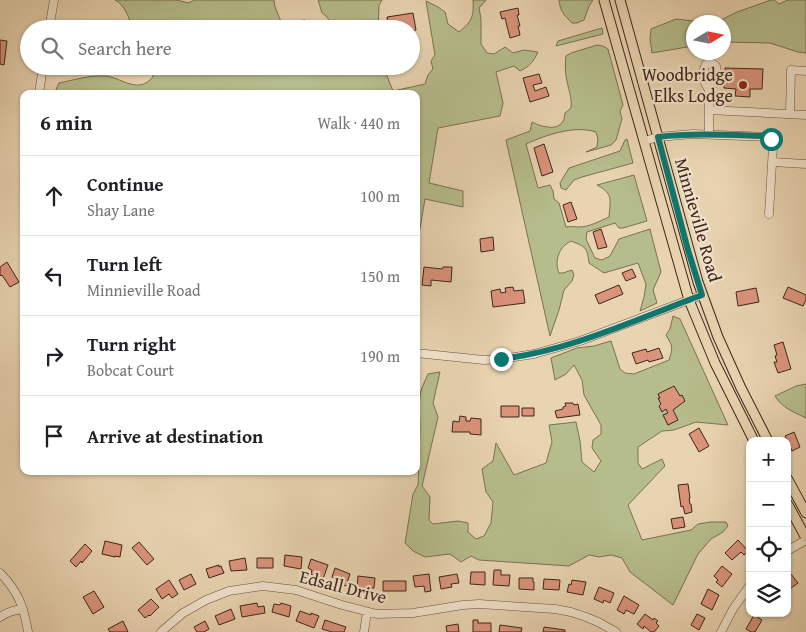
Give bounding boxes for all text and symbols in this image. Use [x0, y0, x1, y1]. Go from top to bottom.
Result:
north arrow [686, 15, 731, 60]
search box [20, 20, 420, 75]
icon: search [38, 34, 66, 62]
text: Search here [78, 34, 172, 62]
place label: Woodbridge Elks Lodge [642, 61, 733, 109]
marker: Woodbridge Elks Lodge [737, 79, 749, 91]
text: 6 min [40, 107, 92, 138]
text: Walk · 440 m [317, 111, 400, 135]
route start [760, 128, 783, 151]
street label: Minnieville Road [668, 155, 729, 285]
text: Continue [87, 170, 164, 198]
icon: ahead [40, 182, 68, 210]
text: 100 m [360, 184, 400, 208]
text: Shay Lane [87, 198, 155, 222]
text: Turn left [87, 250, 162, 278]
icon: left [40, 262, 68, 290]
text: 150 m [360, 264, 400, 288]
text: Minnieville Road [87, 278, 201, 302]
text: Turn right [87, 330, 176, 358]
icon: right [40, 342, 68, 370]
text: 190 m [360, 344, 400, 368]
route end [490, 348, 513, 371]
text: Bobcat Court [87, 358, 174, 382]
icon: arrive [40, 422, 68, 450]
text: Arrive at destination [87, 422, 263, 450]
map controls [746, 437, 791, 617]
button: + [746, 437, 791, 482]
button: − [746, 482, 791, 527]
button: locate [746, 527, 791, 572]
street label: Edsall Drive [297, 563, 389, 610]
button: layers [746, 572, 791, 617]

